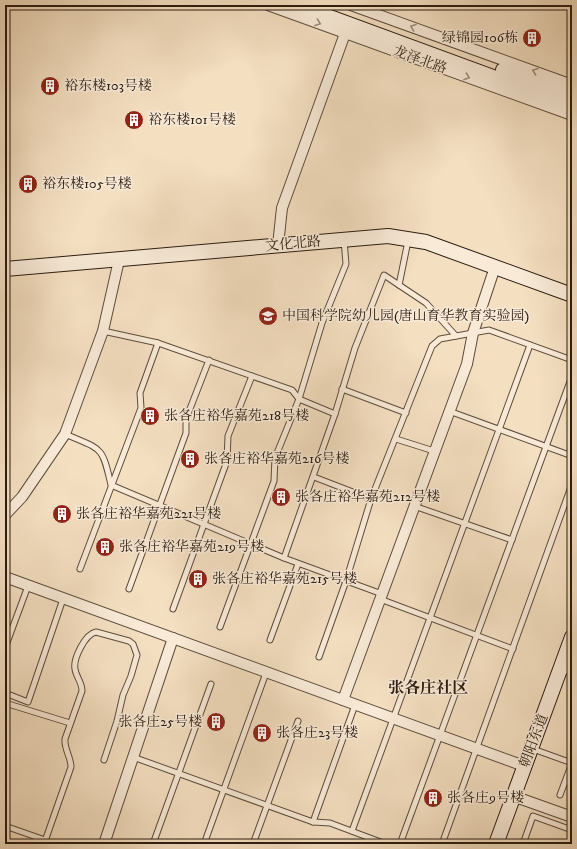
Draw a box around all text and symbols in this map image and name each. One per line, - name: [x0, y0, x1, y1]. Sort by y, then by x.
- one-way arrow: [315, 19, 322, 27]
- one-way arrow: [410, 24, 417, 32]
- building icon: 绿锦园106栋: [521, 27, 543, 49]
- place label: 绿锦园106栋: [442, 29, 518, 47]
- street label: 龙泽北路: [391, 42, 449, 78]
- one-way arrow: [532, 68, 539, 76]
- one-way arrow: [463, 72, 470, 81]
- building icon: 裕东楼103号楼: [39, 75, 61, 97]
- place label: 裕东楼103号楼: [64, 77, 152, 95]
- building icon: 裕东楼101号楼: [123, 109, 145, 131]
- place label: 裕东楼101号楼: [148, 111, 236, 129]
- building icon: 裕东楼105号楼: [17, 173, 39, 195]
- place label: 裕东楼105号楼: [42, 175, 132, 193]
- street label: 文化北路: [264, 233, 322, 255]
- school or university icon: 中国科学院幼儿园(唐山育华教育实验园): [257, 305, 279, 327]
- place label: 中国科学院幼儿园(唐山育华教育实验园): [282, 307, 530, 325]
- building icon: 张各庄裕华嘉苑218号楼: [139, 405, 161, 427]
- place label: 张各庄裕华嘉苑218号楼: [164, 407, 309, 425]
- building icon: 张各庄裕华嘉苑216号楼: [179, 448, 201, 470]
- place label: 张各庄裕华嘉苑216号楼: [204, 450, 349, 468]
- building icon: 张各庄裕华嘉苑212号楼: [270, 486, 292, 508]
- place label: 张各庄裕华嘉苑212号楼: [295, 488, 440, 506]
- building icon: 张各庄裕华嘉苑221号楼: [51, 503, 73, 525]
- place label: 张各庄裕华嘉苑221号楼: [76, 505, 221, 523]
- building icon: 张各庄裕华嘉苑219号楼: [94, 536, 116, 558]
- place label: 张各庄裕华嘉苑219号楼: [119, 538, 264, 556]
- building icon: 张各庄裕华嘉苑215号楼: [187, 568, 209, 590]
- place label: 张各庄裕华嘉苑215号楼: [212, 570, 357, 588]
- district label: 张各庄社区: [388, 678, 468, 698]
- building icon: 张各庄25号楼: [205, 711, 227, 733]
- street label: 朝阳东道: [516, 712, 552, 770]
- place label: 张各庄25号楼: [118, 713, 202, 731]
- building icon: 张各庄23号楼: [251, 722, 273, 744]
- place label: 张各庄23号楼: [276, 724, 358, 742]
- building icon: 张各庄9号楼: [422, 787, 444, 809]
- place label: 张各庄9号楼: [447, 789, 524, 807]

